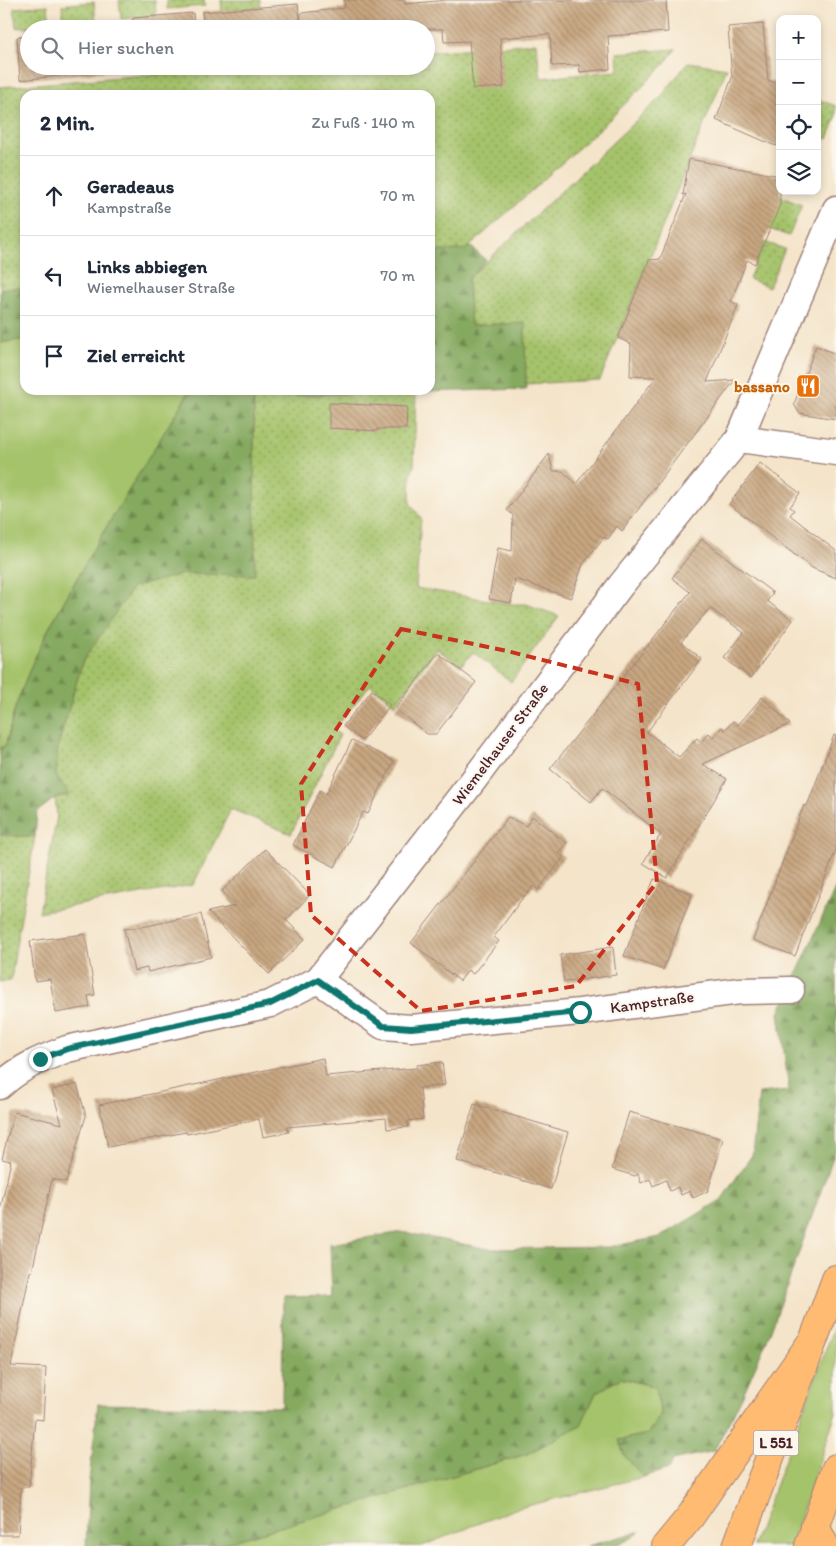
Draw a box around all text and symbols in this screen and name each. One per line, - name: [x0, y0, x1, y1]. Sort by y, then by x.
- map controls: [776, 15, 821, 195]
- button: +: [776, 15, 821, 60]
- search box: [20, 20, 435, 75]
- icon: search: [38, 34, 66, 62]
- text: Hier suchen: [78, 36, 174, 59]
- button: −: [776, 60, 821, 105]
- button: locate: [776, 105, 821, 150]
- text: 2 Min.: [40, 110, 95, 135]
- text: Zu Fuß · 140 m: [312, 113, 415, 132]
- button: layers: [776, 150, 821, 195]
- text: Geradeaus: [87, 175, 174, 198]
- icon: ahead: [40, 182, 68, 210]
- text: 70 m: [380, 186, 415, 205]
- text: Kampstraße: [87, 198, 172, 217]
- text: Links abbiegen: [87, 255, 207, 278]
- icon: left: [40, 262, 68, 290]
- text: 70 m: [380, 266, 415, 285]
- text: Wiemelhauser Straße: [87, 278, 235, 297]
- icon: arrive: [40, 342, 68, 370]
- text: Ziel erreicht: [87, 344, 185, 367]
- restaurant icon: bassano: [795, 373, 821, 399]
- place label: bassano: [734, 377, 790, 396]
- street label: Wiemelhauser Straße: [448, 679, 552, 809]
- street label: Kampstraße: [609, 987, 695, 1017]
- route start: [569, 1001, 592, 1024]
- route end: [29, 1048, 52, 1071]
- road number: L 551: [754, 1430, 798, 1456]

